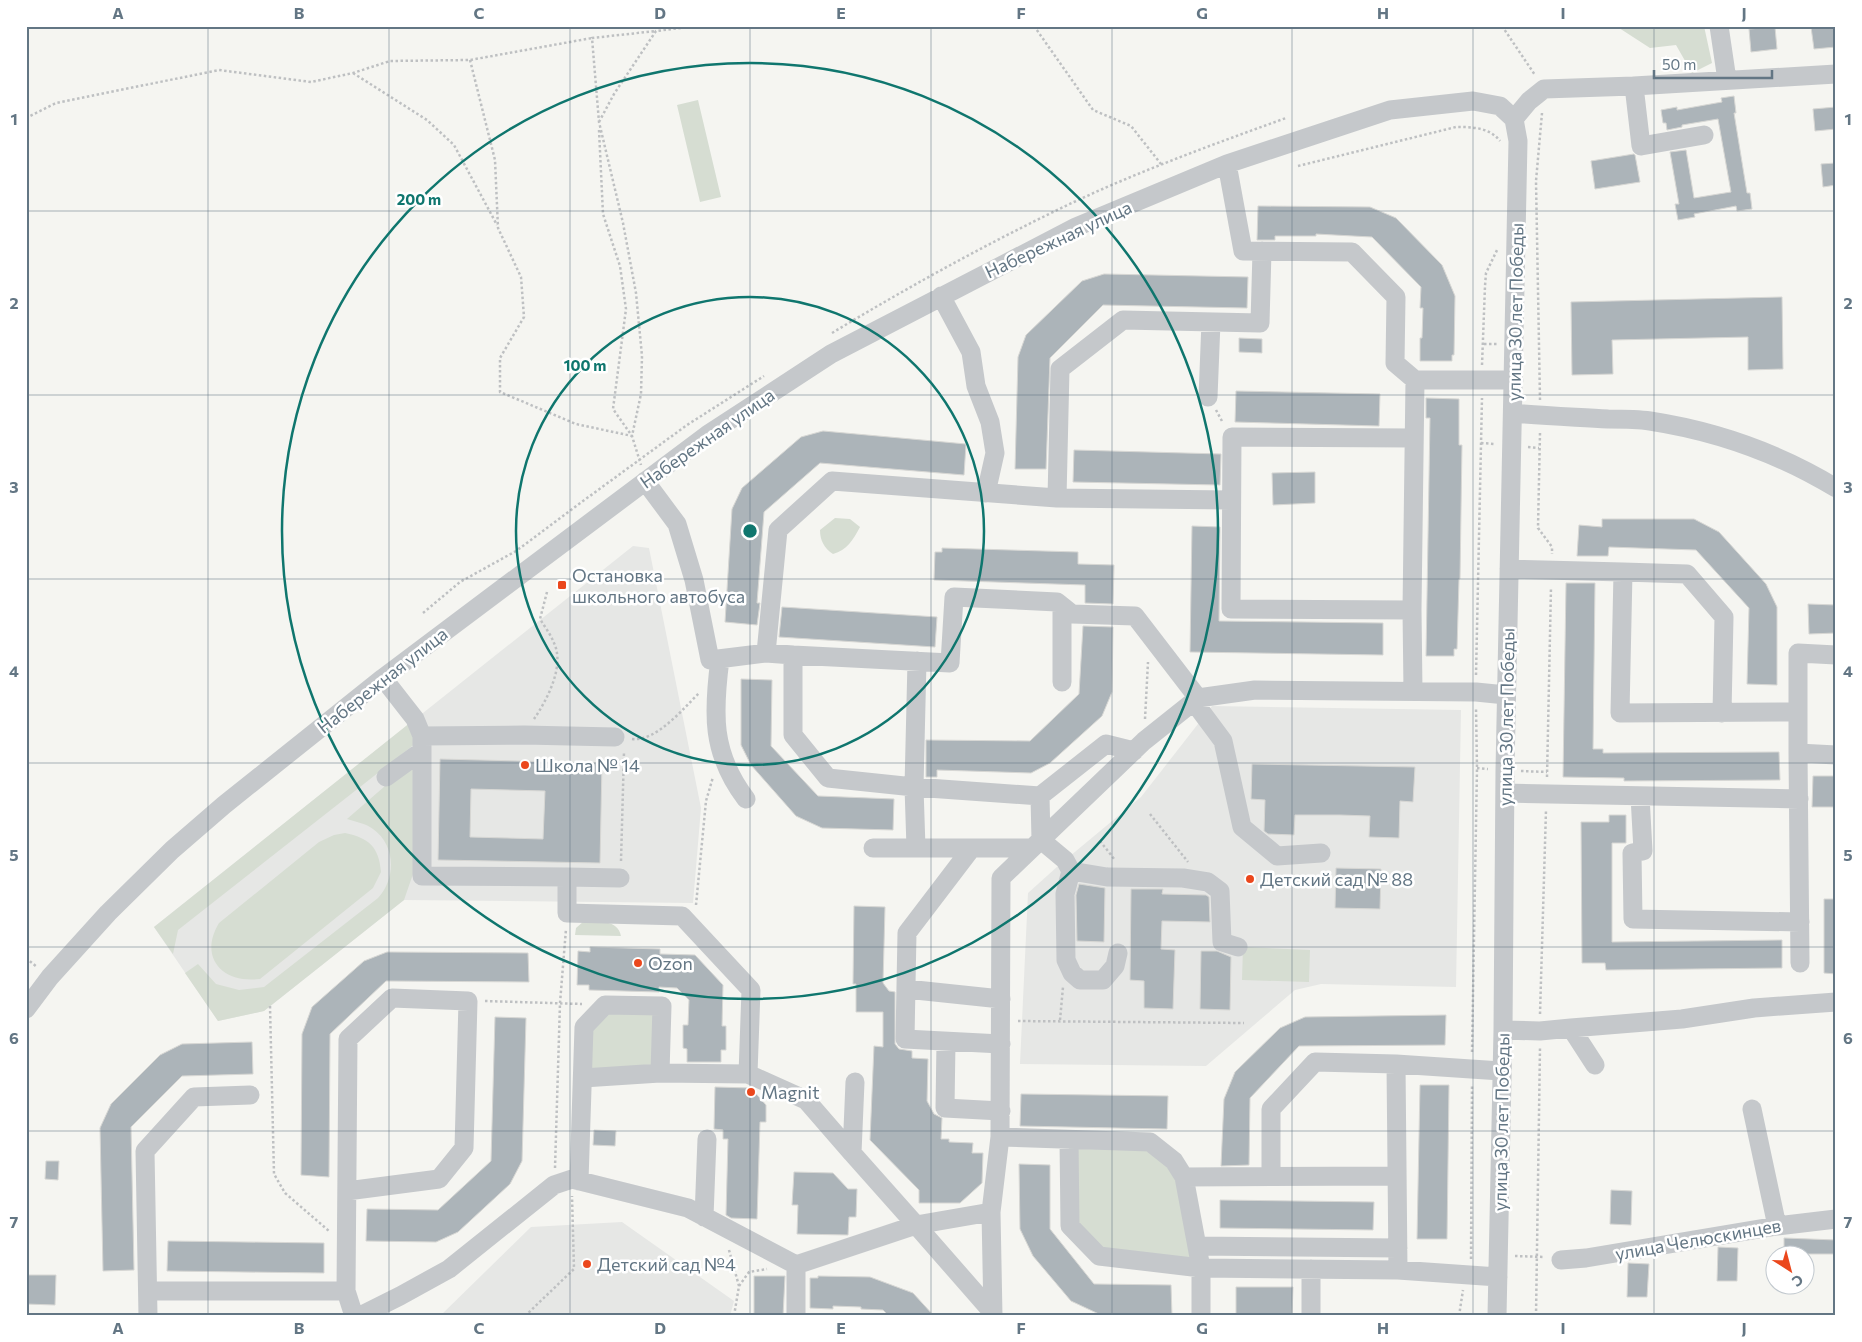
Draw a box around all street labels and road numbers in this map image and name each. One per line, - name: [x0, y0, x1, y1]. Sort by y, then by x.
- street label: Набережная улица: [981, 195, 1135, 283]
- street label: улица 30 лет Победы: [1502, 223, 1528, 401]
- street label: Набережная улица: [635, 383, 779, 493]
- street label: Набережная улица: [312, 622, 452, 738]
- street label: улица 30 лет Победы: [1493, 628, 1519, 806]
- street label: улица 30 лет Победы: [1488, 1033, 1514, 1211]
- street label: улица Челюскинцев: [1613, 1214, 1783, 1264]

